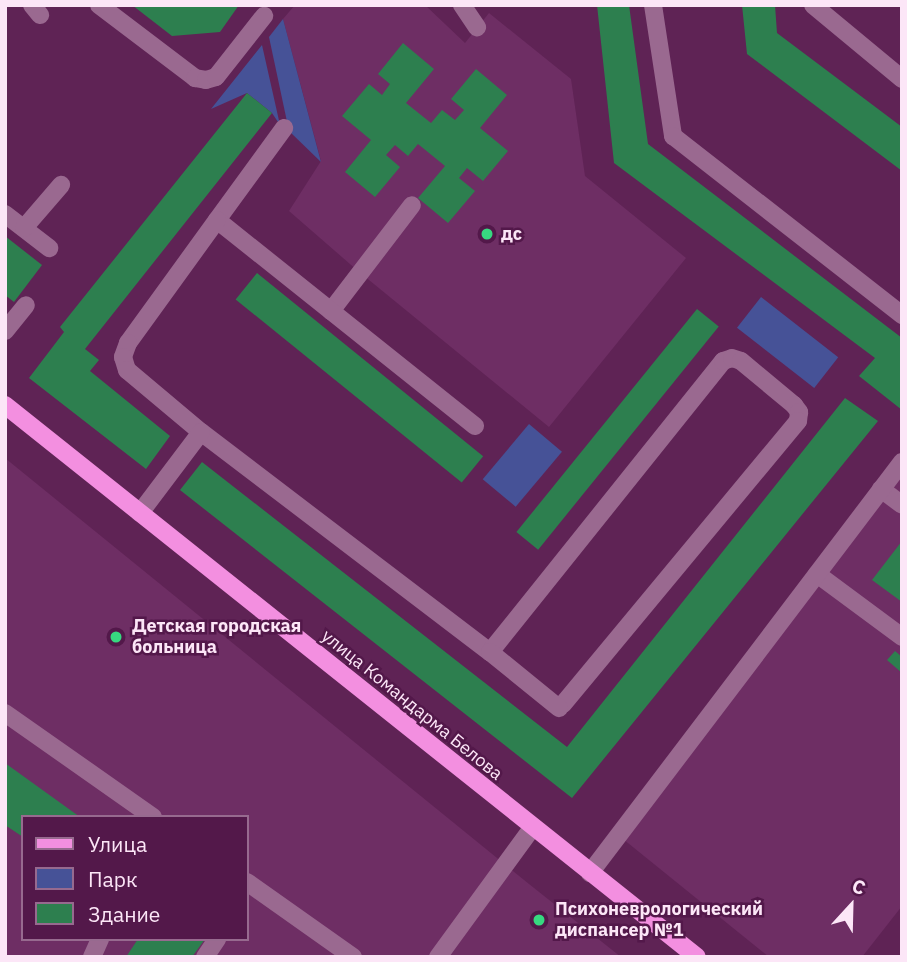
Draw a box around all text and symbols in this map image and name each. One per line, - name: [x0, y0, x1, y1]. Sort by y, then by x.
- place label: дс: [501, 223, 522, 245]
- marker: дс: [479, 226, 495, 242]
- place label: Детская городская больница: [132, 616, 301, 658]
- street label: улица Командарма Белова: [317, 625, 507, 785]
- marker: Детская городская больница: [106, 627, 126, 647]
- legend: [21, 815, 248, 941]
- text: Улица: [88, 830, 147, 858]
- text: Парк: [88, 865, 138, 893]
- north arrow: [816, 871, 886, 941]
- text: С: [849, 873, 869, 900]
- place label: Психоневрологический диспансер №1: [555, 899, 763, 942]
- text: Здание: [88, 900, 160, 928]
- marker: Психоневрологический диспансер №1: [529, 910, 549, 930]

